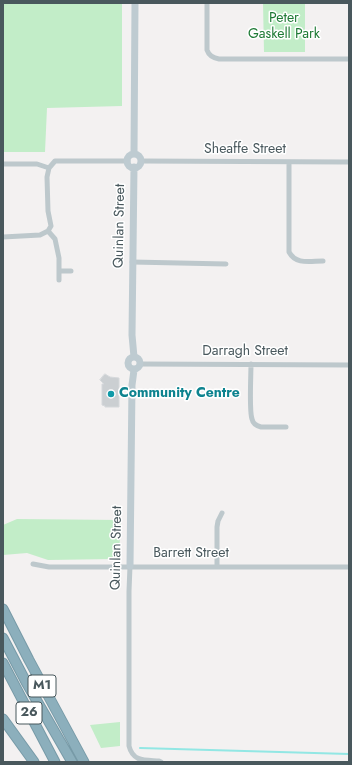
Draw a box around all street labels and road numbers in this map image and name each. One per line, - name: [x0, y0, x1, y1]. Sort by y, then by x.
- street label: Sheaffe Street: [204, 142, 286, 158]
- street label: Quinlan Street: [111, 184, 129, 268]
- street label: Darragh Street: [202, 344, 288, 360]
- street label: Quinlan Street: [108, 506, 126, 590]
- street label: Barrett Street: [153, 546, 229, 562]
- road number: M1: [28, 675, 56, 697]
- road number: 26: [16, 702, 42, 724]

